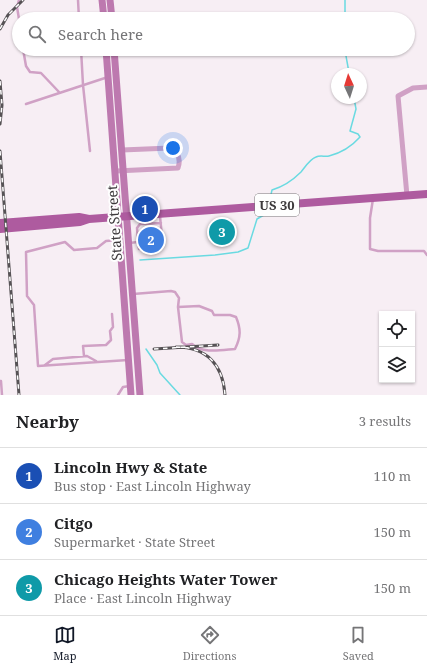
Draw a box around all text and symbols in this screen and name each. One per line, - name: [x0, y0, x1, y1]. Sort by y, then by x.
- search box: [12, 12, 415, 56]
- icon: search: [26, 23, 48, 45]
- text: Search here: [58, 24, 143, 44]
- north arrow: [331, 68, 367, 104]
- your location: [163, 138, 183, 158]
- street label: State Street: [102, 185, 126, 261]
- pin: 1: [132, 194, 158, 224]
- road number: US 30: [255, 194, 299, 216]
- pin: 3: [209, 217, 235, 247]
- pin: 2: [138, 225, 164, 255]
- map controls: [379, 311, 415, 383]
- button: locate: [379, 311, 415, 347]
- button: layers: [379, 347, 415, 383]
- text: Nearby: [16, 410, 79, 433]
- text: 3 results: [359, 412, 411, 430]
- text: Lincoln Hwy & State: [54, 457, 207, 477]
- text: 1: [25, 467, 33, 485]
- text: 110 m: [374, 467, 411, 485]
- text: Bus stop · East Lincoln Highway: [54, 477, 251, 495]
- text: Citgo: [54, 513, 93, 533]
- text: 2: [25, 523, 33, 541]
- text: 150 m: [374, 523, 411, 541]
- text: Supermarket · State Street: [54, 533, 215, 551]
- text: Chicago Heights Water Tower: [54, 569, 278, 589]
- text: 3: [25, 579, 33, 597]
- text: 150 m: [374, 579, 411, 597]
- text: Place · East Lincoln Highway: [54, 589, 231, 607]
- tab: Map: [53, 624, 76, 663]
- tab: Directions: [183, 624, 236, 663]
- tab: Saved: [343, 624, 374, 663]

